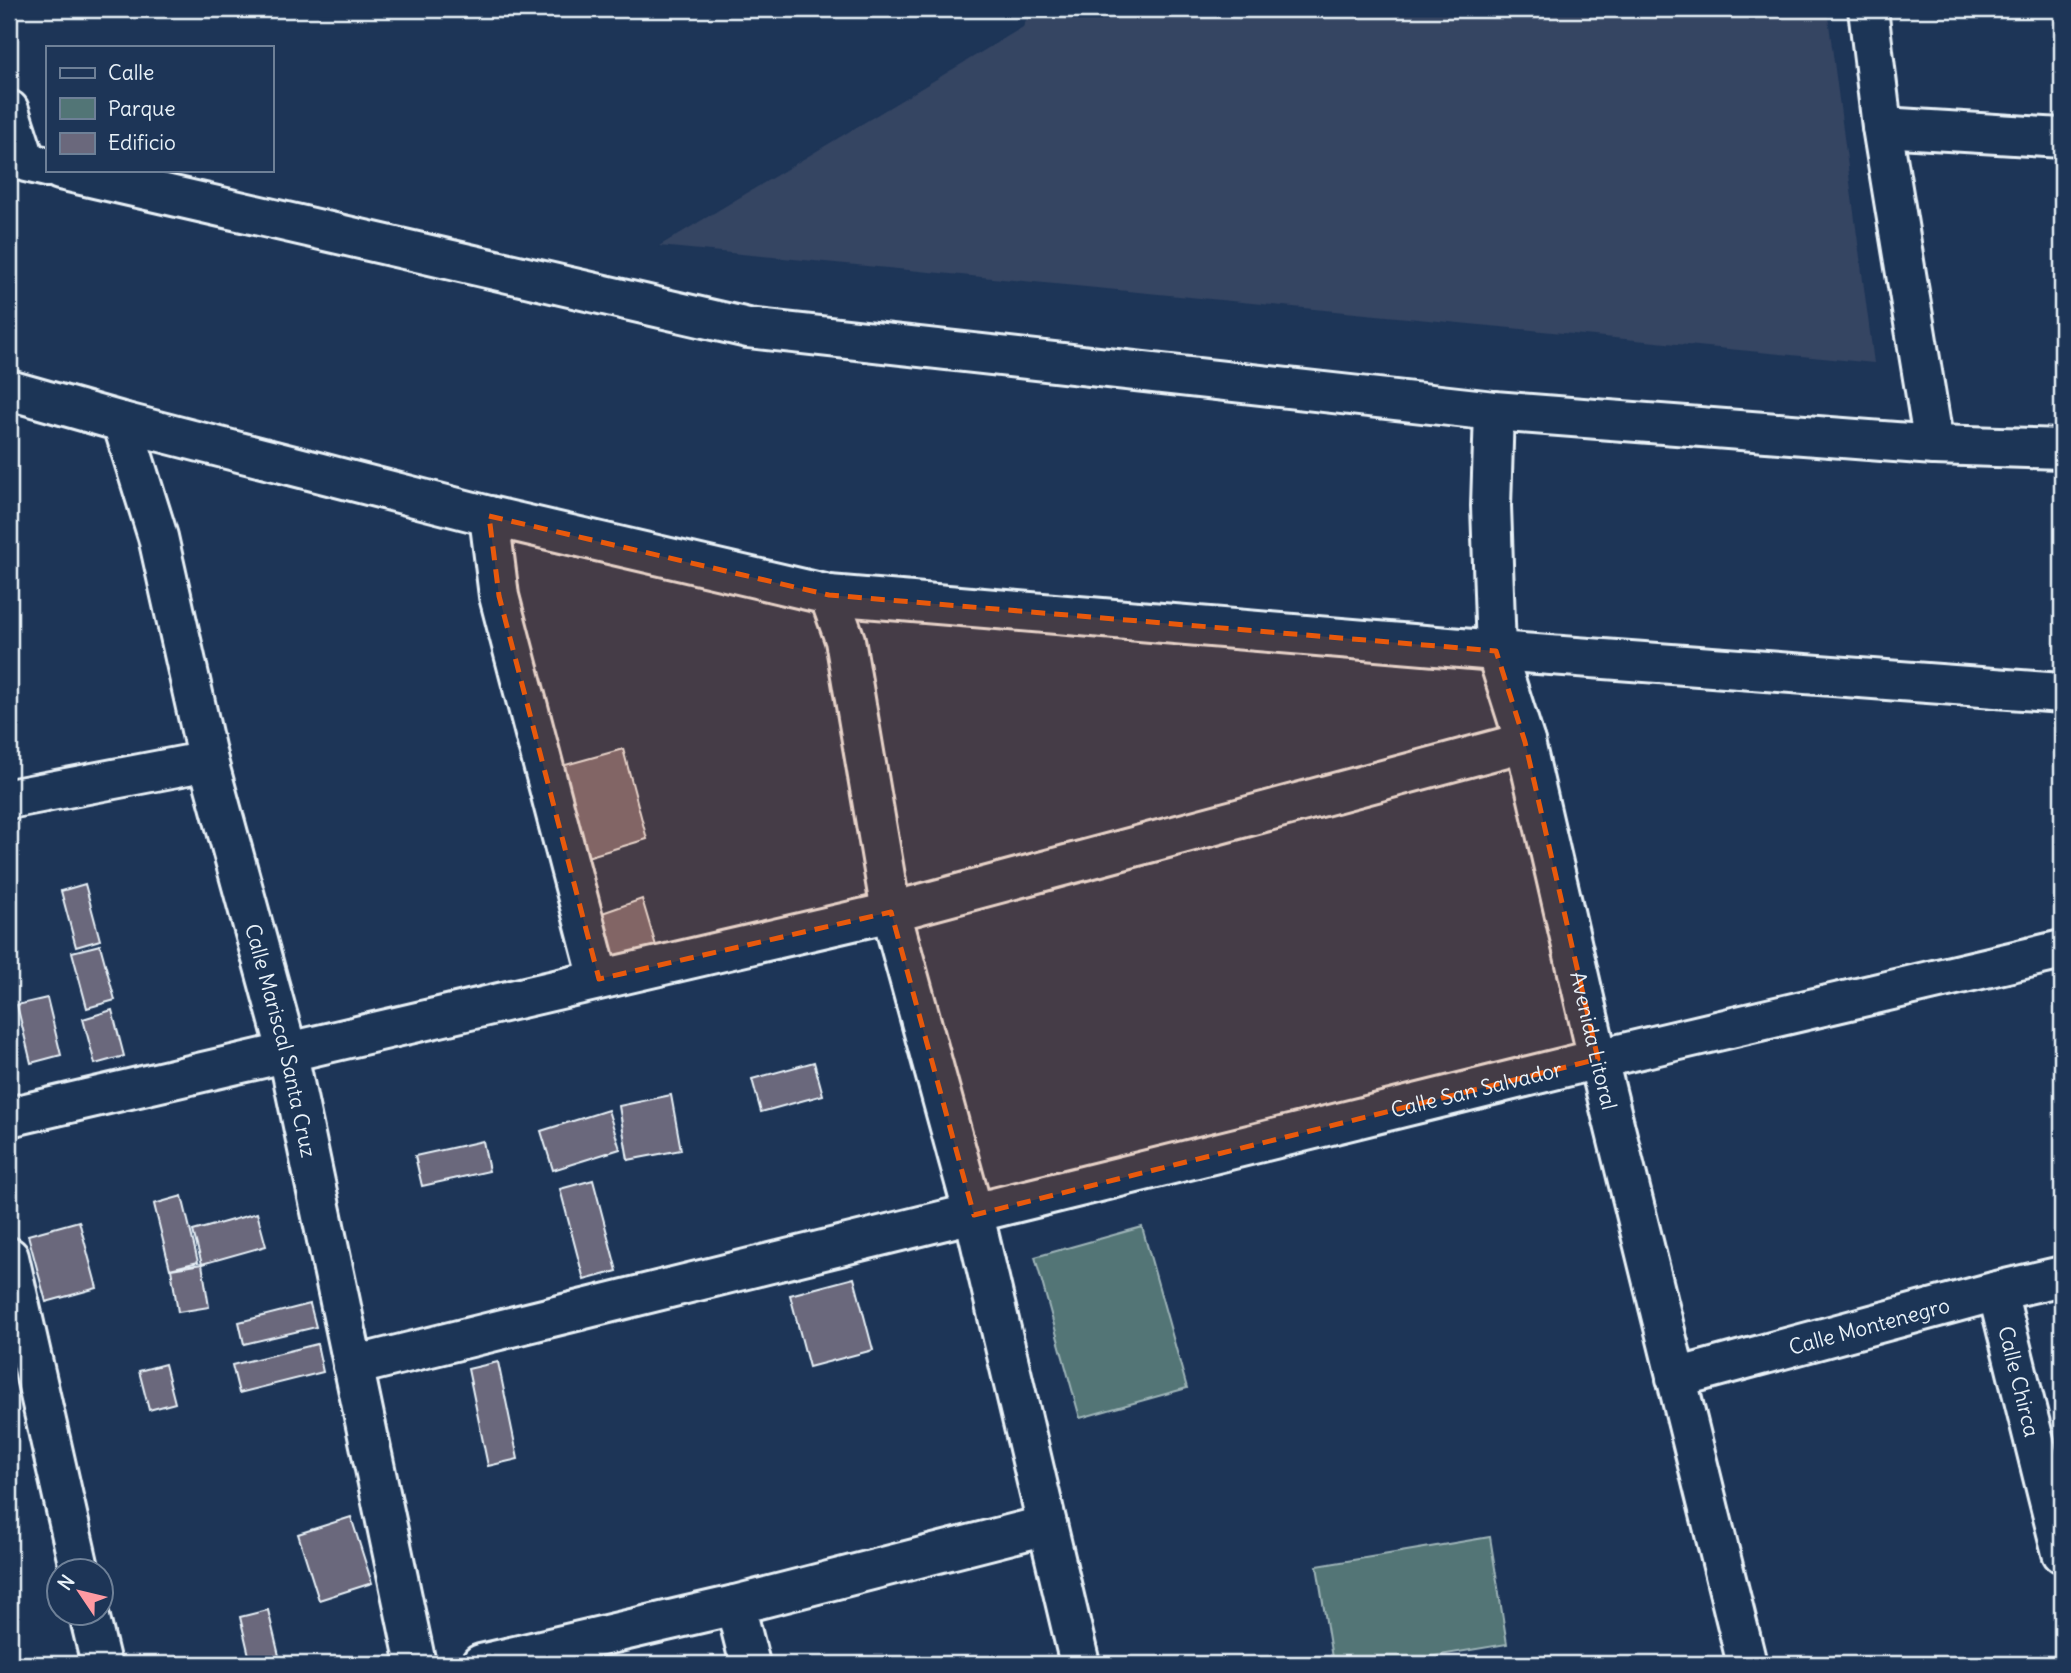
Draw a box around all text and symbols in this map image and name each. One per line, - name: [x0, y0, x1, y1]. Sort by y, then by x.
- legend: [46, 46, 273, 172]
- text: Calle: [108, 59, 154, 86]
- text: Parque: [108, 95, 176, 122]
- text: Edificio: [108, 129, 176, 156]
- street label: Calle Mariscal Santa Cruz: [240, 921, 323, 1160]
- street label: Avenida Litoral: [1565, 969, 1623, 1112]
- street label: Calle San Salvador: [1388, 1055, 1565, 1123]
- street label: Calle Montenegro: [1786, 1291, 1953, 1360]
- street label: Calle Chirca: [1993, 1323, 2046, 1439]
- north arrow: [46, 1558, 116, 1628]
- text: N: [52, 1570, 80, 1595]

